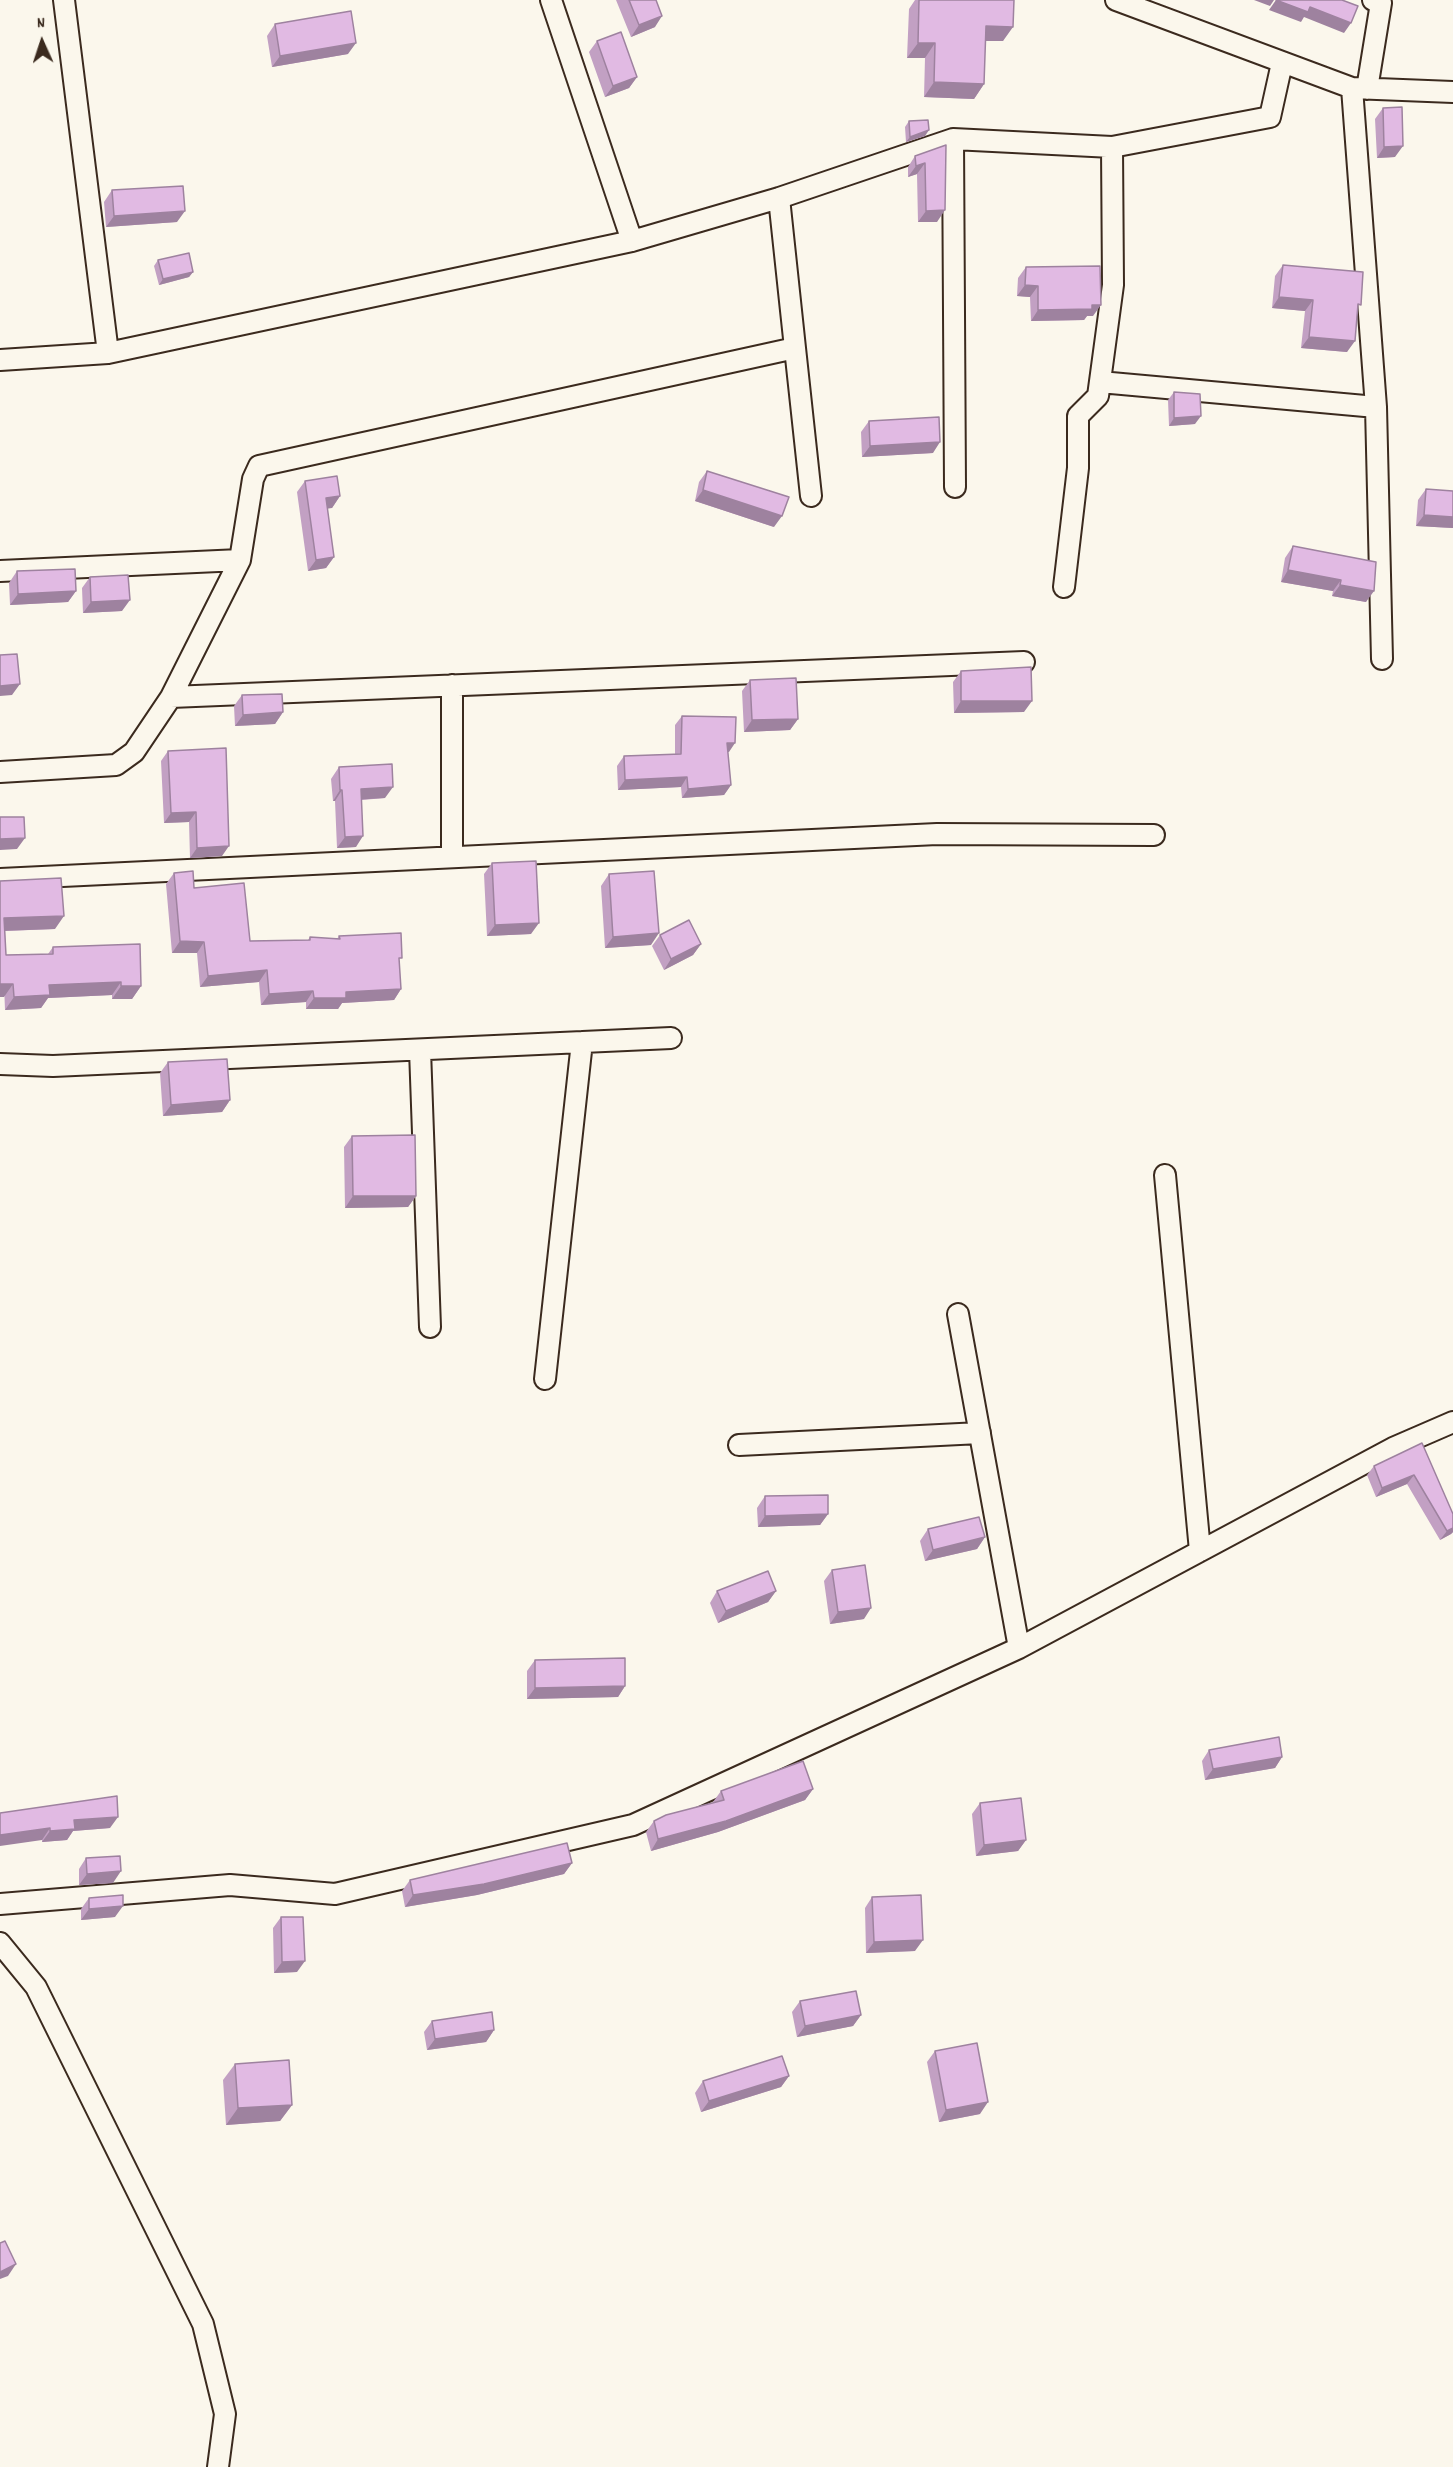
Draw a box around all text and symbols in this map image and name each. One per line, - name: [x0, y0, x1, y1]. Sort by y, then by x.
- north arrow: [12, 12, 72, 72]
- text: N: [36, 12, 46, 35]

